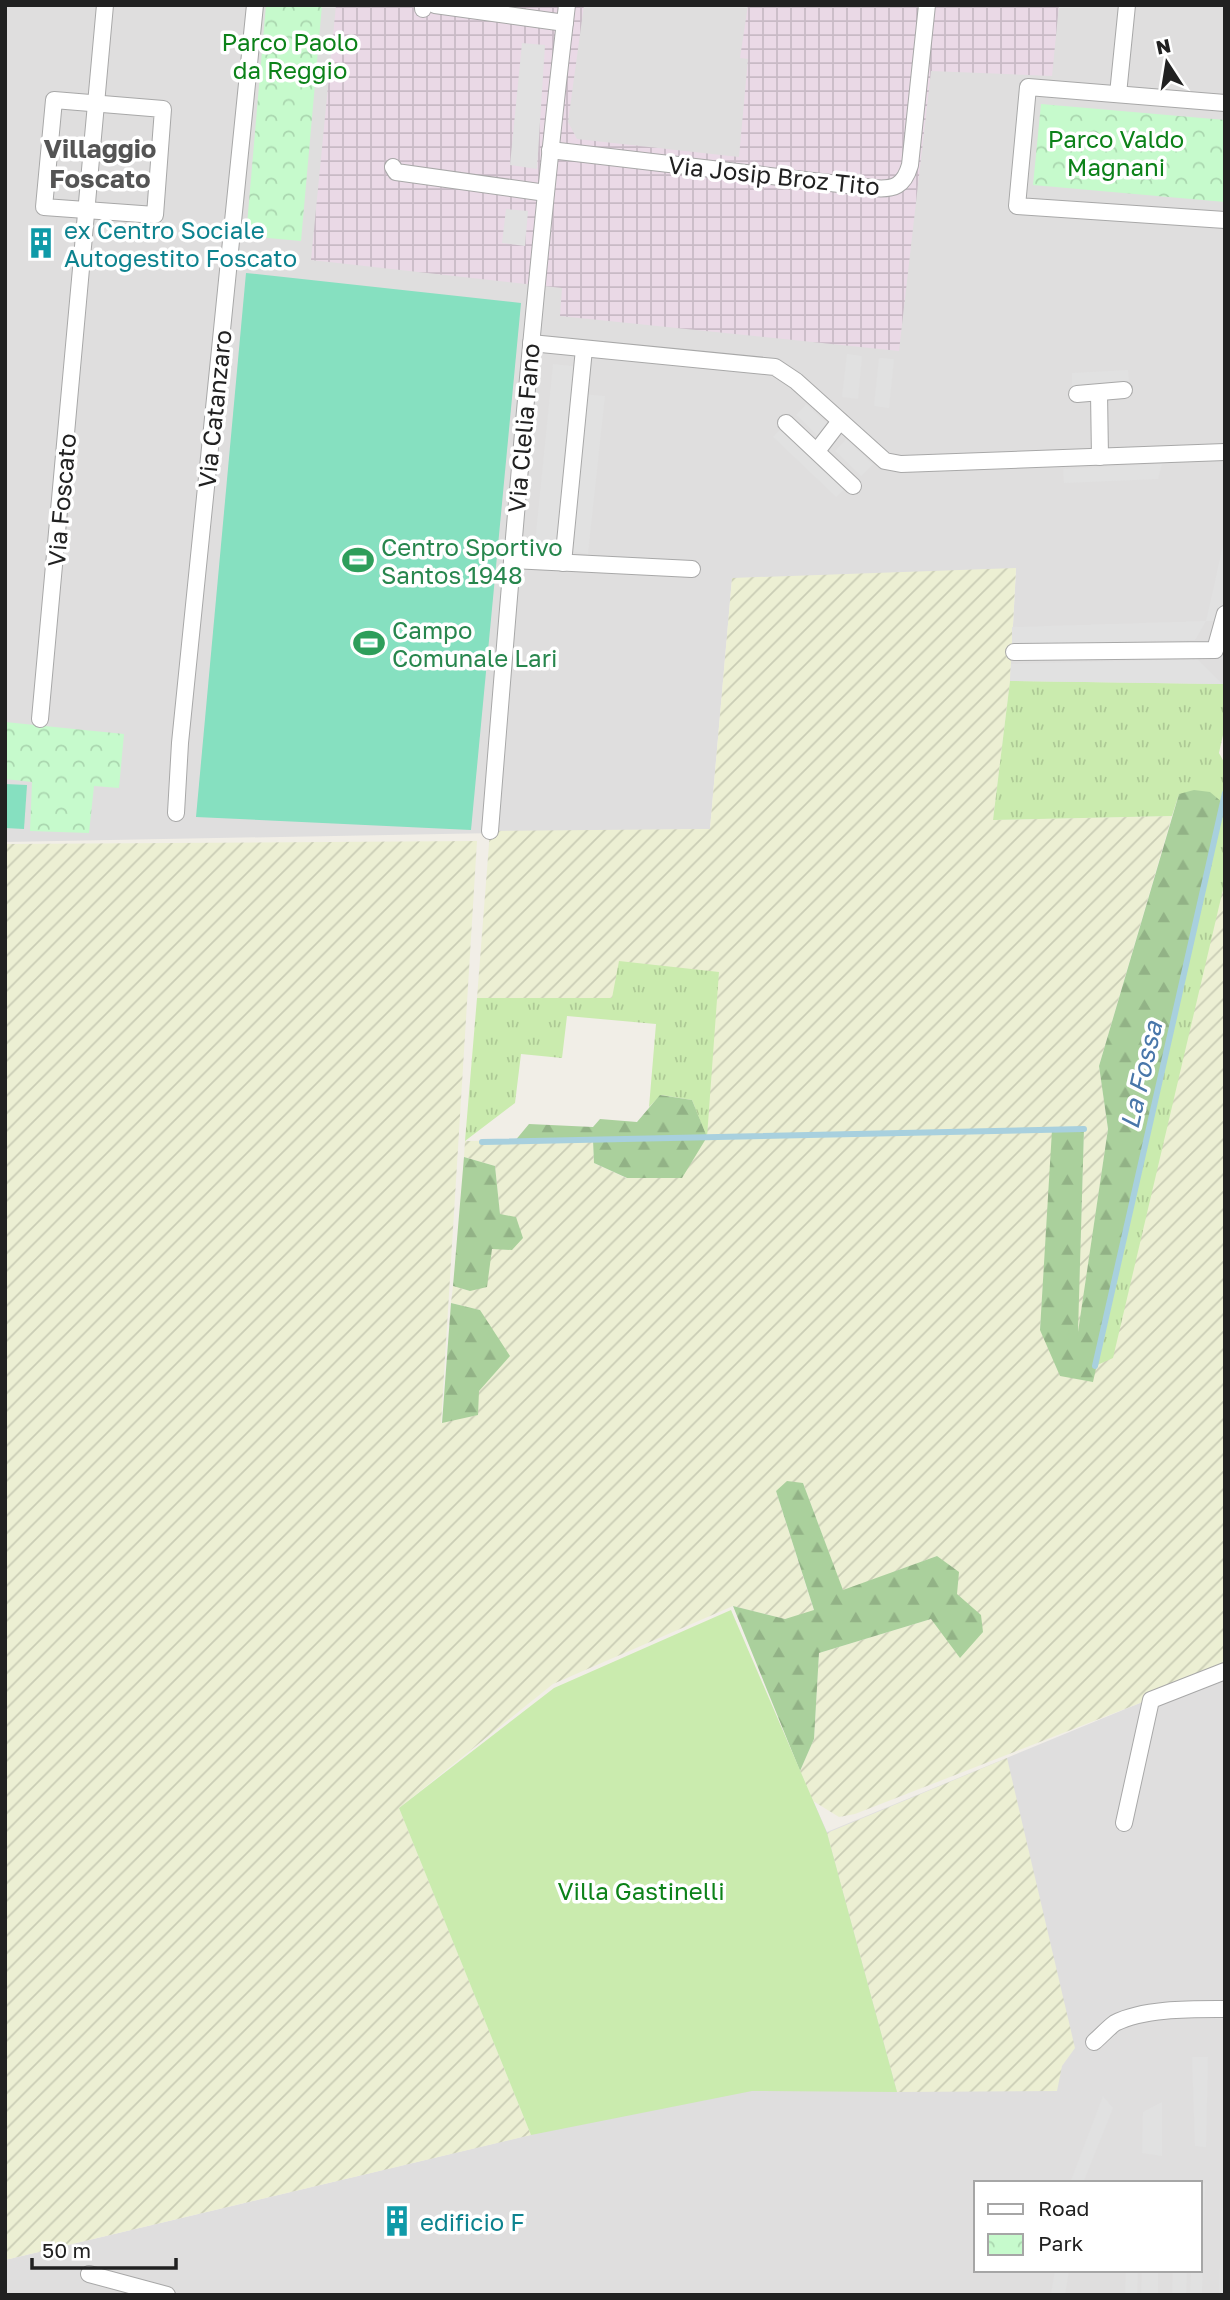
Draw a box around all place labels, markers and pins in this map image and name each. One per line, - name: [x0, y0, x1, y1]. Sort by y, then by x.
- place label: ex Centro Sociale Autogestito Foscato: [64, 215, 297, 272]
- building icon: ex Centro Sociale Autogestito Foscato: [24, 226, 58, 260]
- place label: Centro Sportivo Santos 1948: [381, 532, 563, 589]
- sports icon: Centro Sportivo Santos 1948: [341, 543, 375, 577]
- place label: Campo Comunale Lari: [392, 615, 557, 672]
- sports icon: Campo Comunale Lari: [352, 626, 386, 660]
- building icon: edificio F: [380, 2204, 414, 2238]
- place label: edificio F: [420, 2207, 525, 2236]

